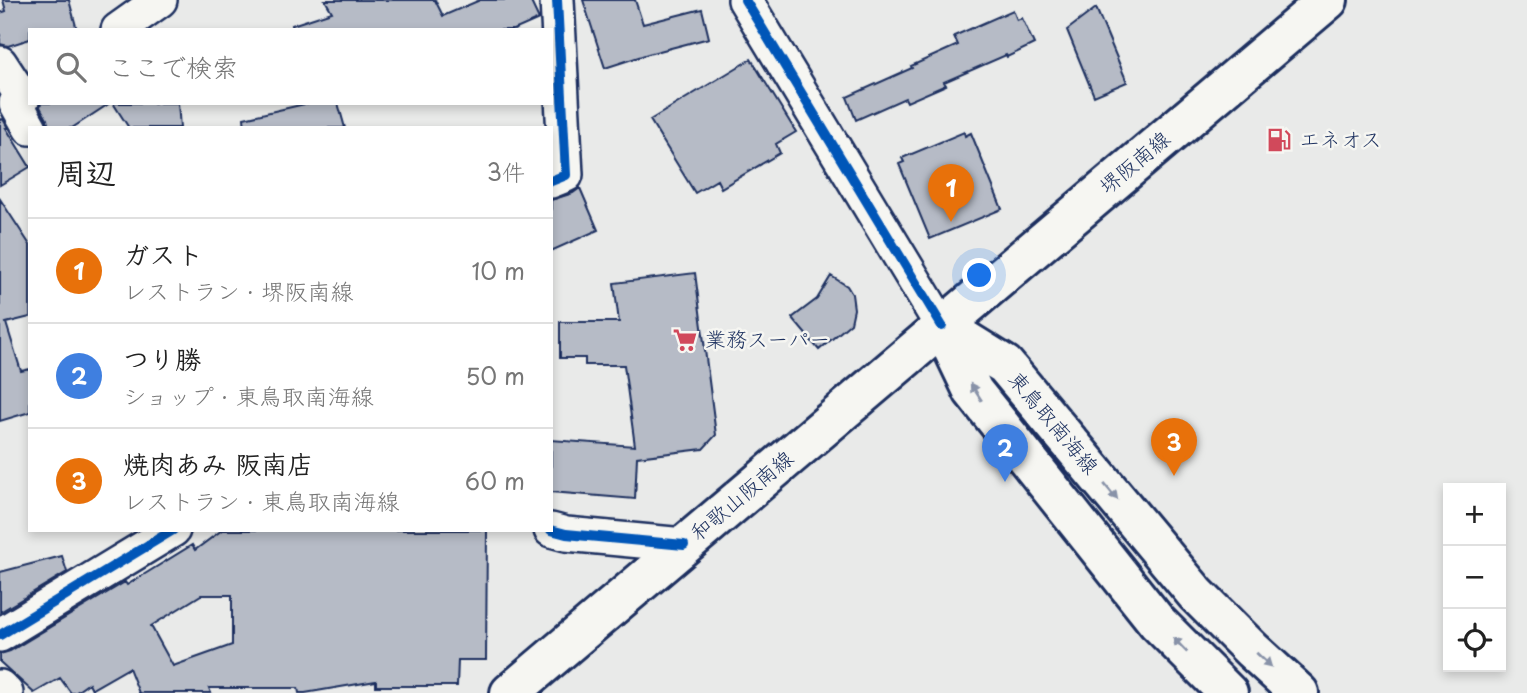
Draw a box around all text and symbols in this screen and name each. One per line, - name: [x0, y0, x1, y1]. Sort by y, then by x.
- search box: [28, 28, 553, 105]
- text: ここで検索: [108, 47, 238, 86]
- icon: search: [52, 48, 90, 86]
- street label: 堺阪南線: [1091, 122, 1176, 201]
- place label: エネオス: [1299, 122, 1382, 154]
- fuel station icon: エネオス: [1265, 126, 1293, 154]
- text: 周辺: [56, 149, 116, 194]
- text: 3件: [487, 154, 525, 189]
- pin: 1: [928, 164, 974, 222]
- text: ガスト: [123, 234, 204, 273]
- text: 1: [74, 253, 85, 288]
- text: 10 m: [471, 253, 525, 288]
- your location: [962, 258, 996, 292]
- text: レストラン · 堺阪南線: [123, 273, 353, 308]
- place label: 業務スーパー: [705, 322, 830, 354]
- supermarket icon: 業務スーパー: [671, 326, 699, 354]
- text: つり勝: [123, 339, 201, 378]
- text: 2: [71, 358, 87, 393]
- text: 50 m: [465, 358, 525, 393]
- street label: 東鳥取南海線: [1002, 363, 1107, 480]
- text: ショップ · 東鳥取南海線: [123, 378, 374, 413]
- one-way arrow: [969, 382, 982, 402]
- pin: 3: [1151, 418, 1197, 476]
- pin: 2: [982, 424, 1028, 482]
- street label: 和歌山阪南線: [682, 442, 799, 547]
- text: 焼肉あみ 阪南店: [123, 444, 313, 483]
- text: 3: [71, 463, 87, 498]
- text: 60 m: [465, 463, 525, 498]
- text: レストラン · 東鳥取南海線: [123, 483, 399, 518]
- one-way arrow: [1103, 483, 1118, 500]
- map controls: [1443, 483, 1506, 672]
- button: +: [1443, 483, 1506, 546]
- button: −: [1443, 546, 1506, 609]
- button: locate: [1443, 609, 1506, 672]
- one-way arrow: [1172, 637, 1188, 654]
- one-way arrow: [1255, 652, 1272, 668]

